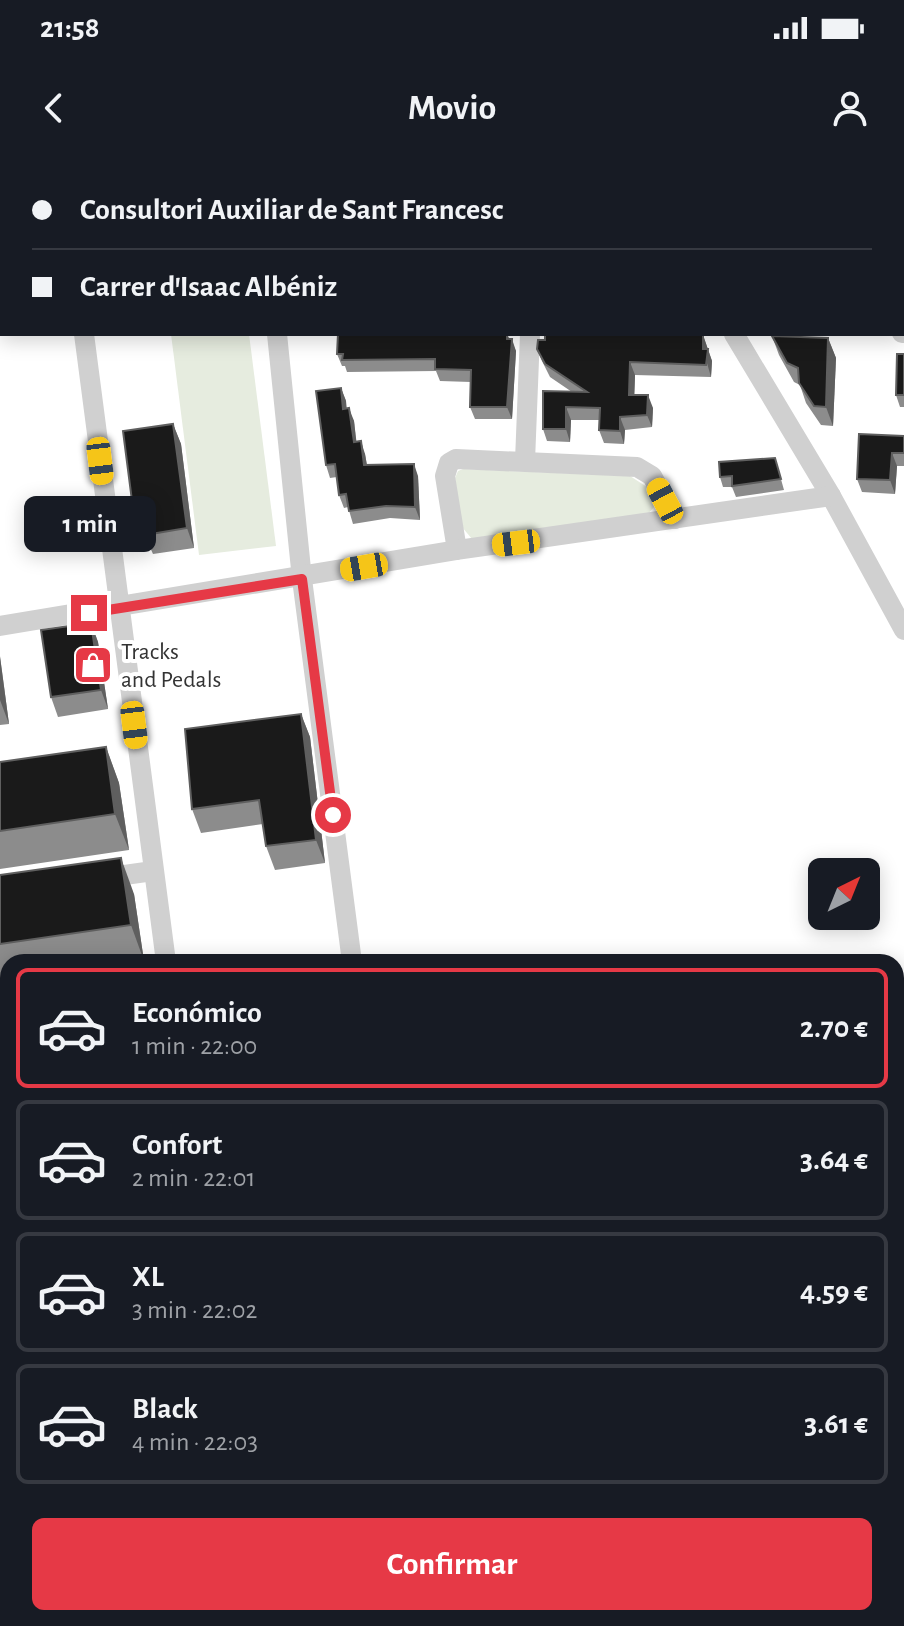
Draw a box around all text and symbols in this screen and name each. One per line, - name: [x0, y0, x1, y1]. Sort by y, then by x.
- text: 21:58: [40, 13, 100, 43]
- icon: back: [32, 86, 76, 130]
- icon: person: [828, 86, 872, 130]
- text: Movio: [408, 90, 496, 126]
- text: Consultori Auxiliar de Sant Francesc: [80, 195, 503, 225]
- text: Carrer d'Isaac Albéniz: [80, 272, 337, 302]
- car: [85, 436, 115, 486]
- car: [643, 474, 687, 528]
- callout: 1 min: [23, 497, 155, 553]
- text: 1 min: [63, 511, 117, 537]
- car: [491, 528, 541, 558]
- car: [338, 551, 390, 583]
- route end: [71, 595, 107, 631]
- place label: Tracks and Pedals: [121, 640, 222, 692]
- shop icon: Tracks and Pedals: [72, 644, 114, 686]
- car: [119, 700, 149, 750]
- route start: [315, 797, 351, 833]
- north arrow: [808, 858, 880, 930]
- map controls: [808, 858, 880, 930]
- icon: car: [36, 992, 108, 1064]
- text: Económico: [132, 998, 262, 1028]
- text: 2.70 €: [800, 1013, 868, 1043]
- text: 1 min · 22:00: [132, 1033, 257, 1059]
- icon: car: [36, 1124, 108, 1196]
- text: Confort: [132, 1130, 222, 1160]
- text: 3.64 €: [800, 1145, 868, 1175]
- text: 2 min · 22:01: [132, 1165, 255, 1191]
- icon: car: [36, 1256, 108, 1328]
- text: XL: [132, 1262, 164, 1292]
- text: 4.59 €: [800, 1277, 868, 1307]
- text: 3 min · 22:02: [132, 1297, 257, 1323]
- icon: car: [36, 1388, 108, 1460]
- text: Black: [132, 1394, 198, 1424]
- text: 3.61 €: [804, 1409, 868, 1439]
- text: 4 min · 22:03: [132, 1429, 258, 1455]
- button: Confirmar: [32, 1518, 872, 1610]

